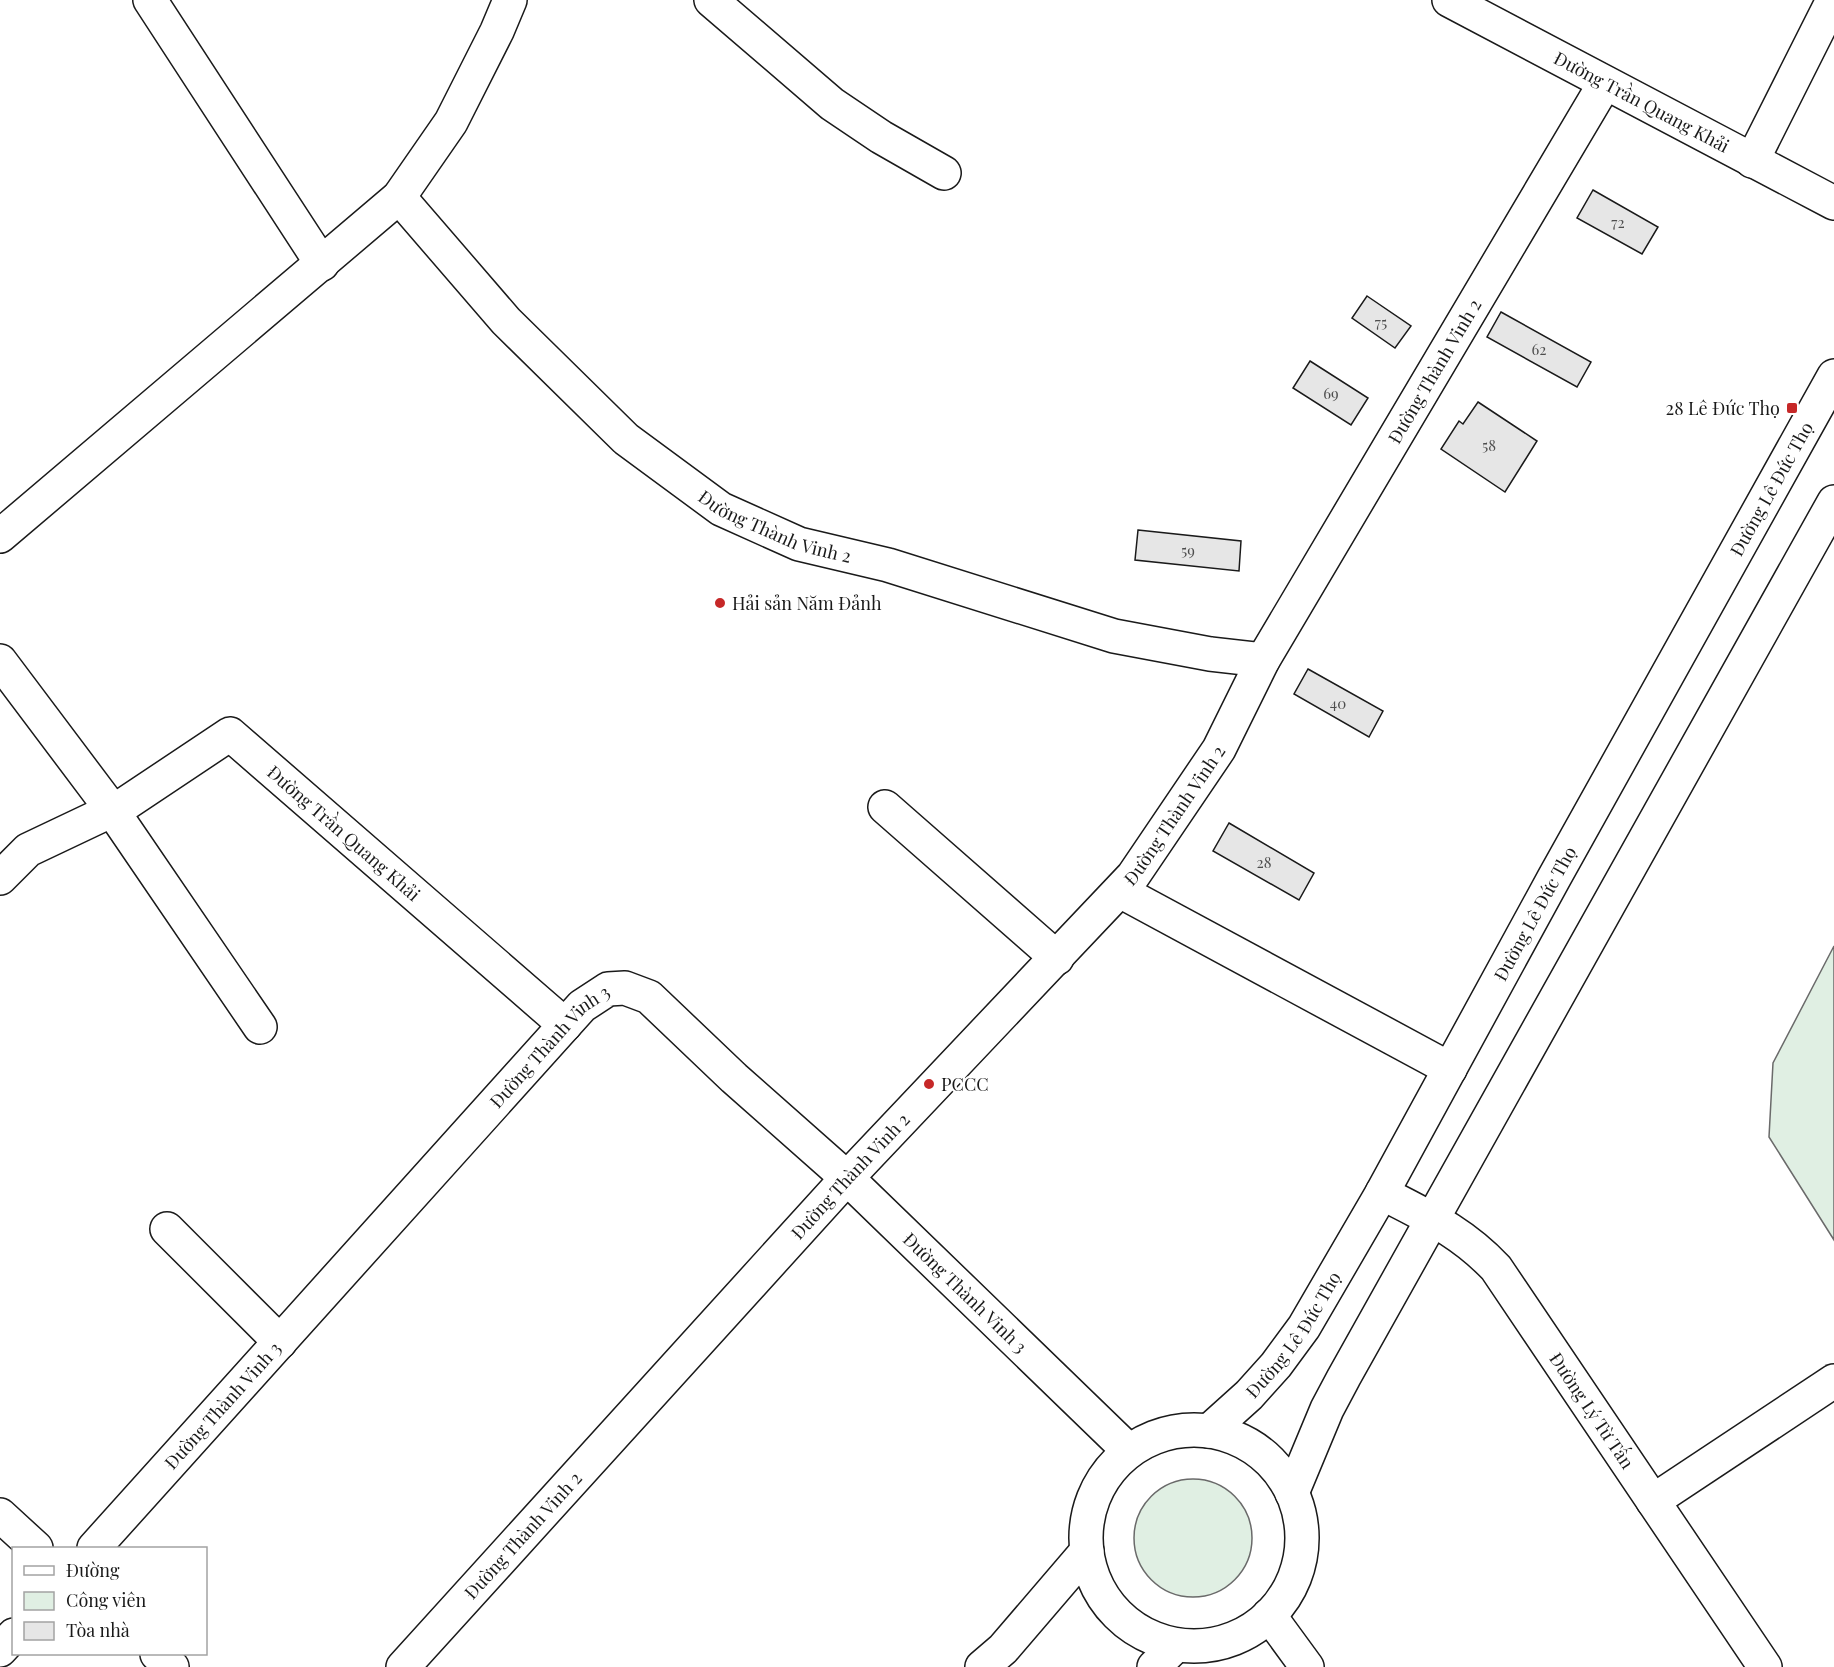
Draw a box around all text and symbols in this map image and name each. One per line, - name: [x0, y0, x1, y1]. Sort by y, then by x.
- street label: Đường Trần Quang Khải: [1550, 46, 1734, 158]
- house number: 72: [1611, 212, 1625, 232]
- street label: Đường Thành Vinh 2: [1382, 294, 1486, 448]
- house number: 75: [1375, 312, 1387, 332]
- house number: 62: [1532, 339, 1546, 359]
- house number: 69: [1323, 383, 1339, 403]
- place label: 28 Lê Đức Thọ: [1666, 396, 1780, 420]
- marker: 28 Lê Đức Thọ: [1785, 401, 1799, 415]
- street label: Đường Lê Đức Thọ: [1724, 417, 1818, 560]
- house number: 58: [1482, 435, 1496, 455]
- street label: Đường Thành Vinh 2: [694, 484, 854, 568]
- house number: 59: [1181, 540, 1195, 560]
- place label: Hải sản Năm Đảnh: [732, 591, 882, 615]
- marker: Hải sản Năm Đảnh: [713, 596, 727, 610]
- house number: 40: [1330, 693, 1346, 713]
- street label: Đường Thành Vinh 2: [1119, 740, 1230, 890]
- street label: Đường Trần Quang Khải: [262, 760, 425, 906]
- street label: Đường Lê Đức Thọ: [1488, 842, 1581, 985]
- house number: 28: [1257, 852, 1272, 872]
- street label: Đường Thành Vinh 3: [484, 979, 614, 1113]
- place label: PCCC: [941, 1072, 989, 1096]
- marker: PCCC: [922, 1077, 936, 1091]
- street label: Đường Thành Vinh 2: [785, 1108, 914, 1244]
- street label: Đường Thành Vinh 3: [898, 1227, 1032, 1358]
- street label: Đường Lê Đức Thọ: [1240, 1267, 1346, 1403]
- street label: Đường Thành Vinh 3: [159, 1337, 286, 1474]
- street label: Đường Lý Từ Tấn: [1544, 1348, 1640, 1473]
- street label: Đường Thành Vinh 2: [459, 1466, 587, 1604]
- legend: [12, 1547, 207, 1655]
- text: Đường: [66, 1558, 120, 1582]
- text: Công viên: [66, 1588, 147, 1612]
- text: Tòa nhà: [66, 1618, 130, 1642]

